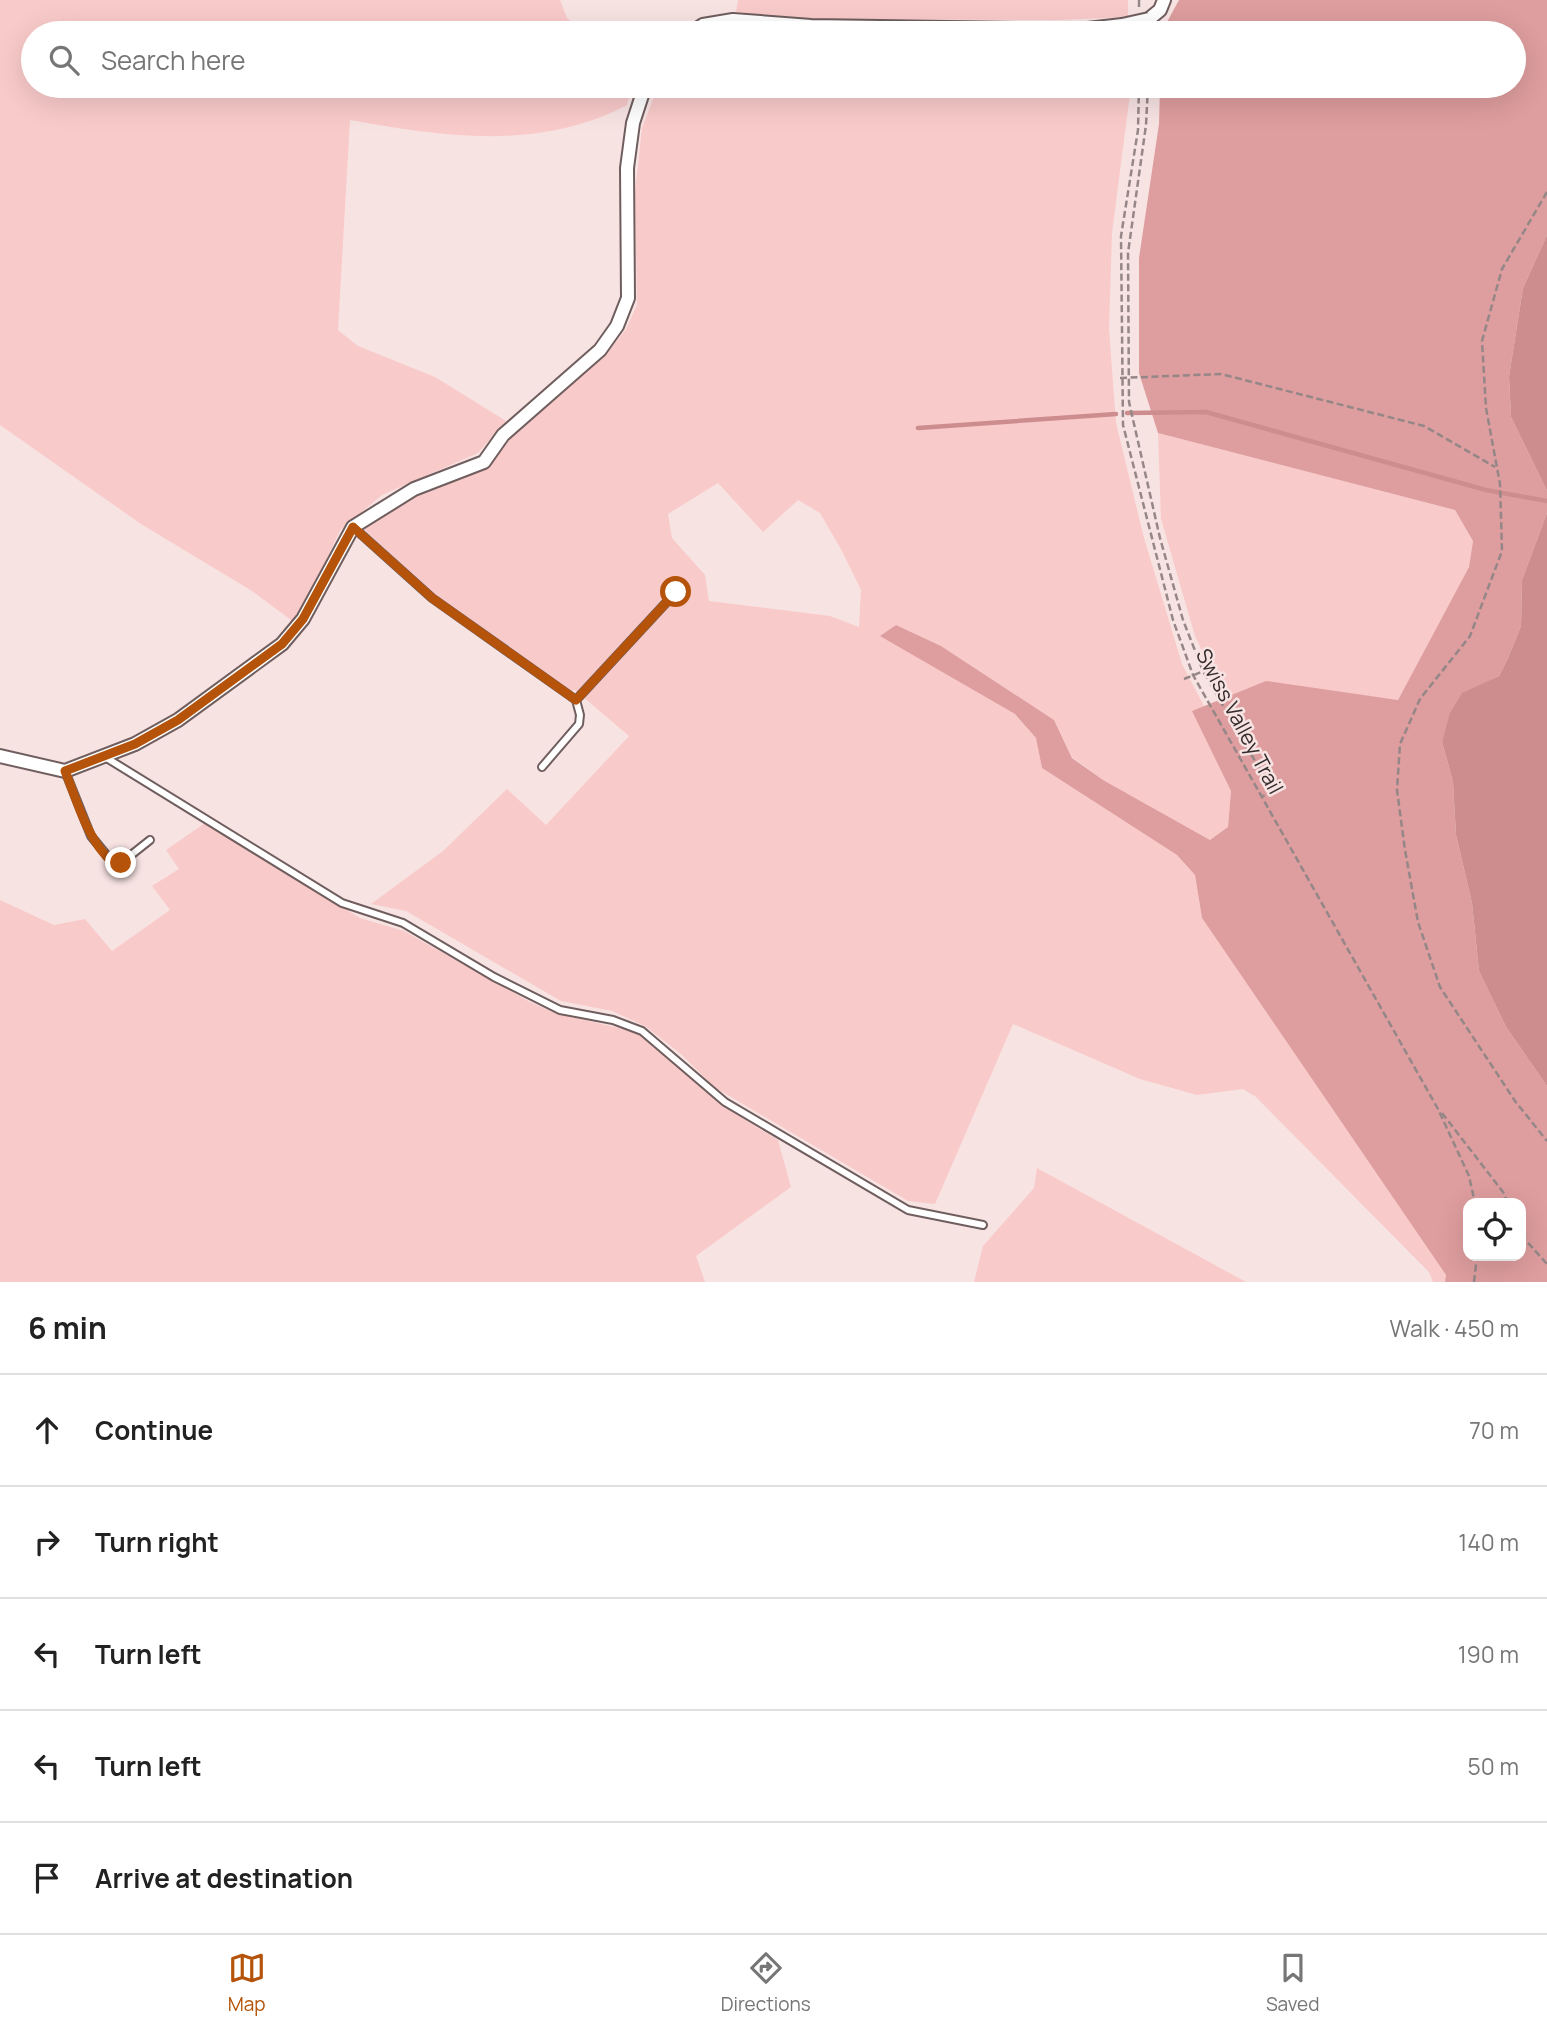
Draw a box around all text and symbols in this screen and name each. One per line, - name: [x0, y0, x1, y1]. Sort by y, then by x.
- search box: [21, 21, 1526, 98]
- icon: search: [45, 41, 83, 79]
- text: Search here: [101, 42, 246, 78]
- route start: [660, 576, 691, 607]
- street label: Swiss Valley Trail: [1190, 643, 1290, 799]
- route end: [105, 847, 136, 878]
- map controls: [1463, 1198, 1526, 1261]
- button: locate: [1463, 1198, 1526, 1261]
- text: 6 min: [28, 1307, 107, 1348]
- text: Walk · 450 m: [1390, 1312, 1519, 1344]
- icon: ahead: [28, 1411, 66, 1449]
- text: Continue: [95, 1412, 213, 1448]
- text: 70 m: [1469, 1414, 1519, 1446]
- icon: right: [28, 1523, 66, 1561]
- text: Turn right: [95, 1524, 219, 1560]
- text: 140 m: [1458, 1526, 1519, 1558]
- icon: left: [28, 1635, 66, 1673]
- text: Turn left: [95, 1636, 202, 1672]
- text: 190 m: [1458, 1638, 1519, 1670]
- icon: left: [28, 1747, 66, 1785]
- text: Turn left: [95, 1748, 202, 1784]
- text: 50 m: [1468, 1750, 1519, 1782]
- icon: arrive: [28, 1859, 66, 1897]
- text: Arrive at destination: [95, 1860, 353, 1896]
- tab: Map: [228, 1949, 266, 2017]
- tab: Directions: [721, 1949, 811, 2017]
- tab: Saved: [1266, 1949, 1319, 2017]

